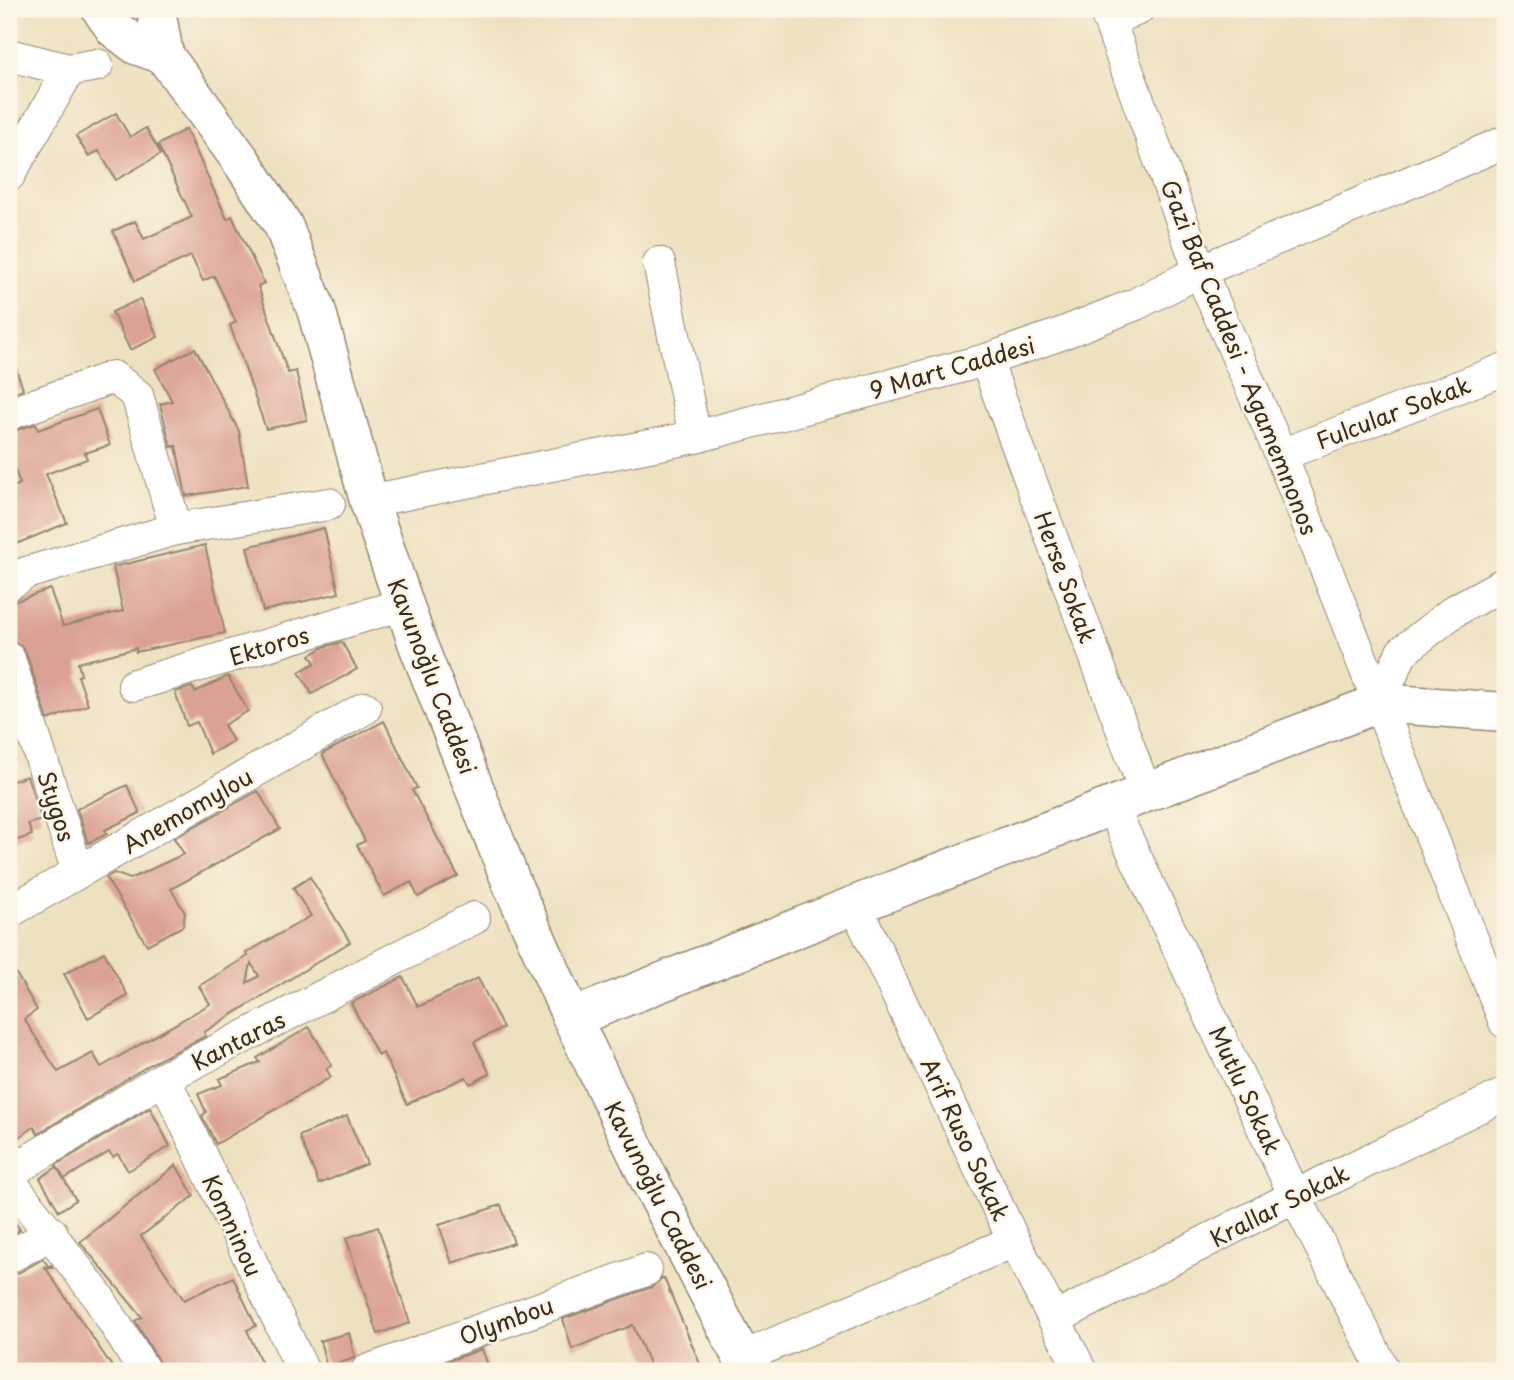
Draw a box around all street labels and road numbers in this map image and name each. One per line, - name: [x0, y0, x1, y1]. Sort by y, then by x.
- street label: Gazi Baf Caddesi - Agamemnonos: [1153, 174, 1327, 540]
- street label: 9 Mart Caddesi: [865, 327, 1039, 407]
- street label: Fulcular Sokak: [1311, 366, 1475, 458]
- street label: Herse Sokak: [1026, 506, 1106, 648]
- street label: Kavunoğlu Caddesi: [380, 573, 486, 779]
- street label: Ektoros: [225, 616, 313, 674]
- street label: Anemomylou: [115, 759, 259, 861]
- street label: Stygos: [29, 766, 85, 846]
- street label: Kantaras: [185, 1001, 291, 1079]
- street label: Mutlu Sokak: [1201, 1020, 1291, 1160]
- street label: Arif Ruso Sokak: [913, 1052, 1019, 1226]
- street label: Kavunoğlu Caddesi: [596, 1095, 722, 1295]
- street label: Krallar Sokak: [1203, 1155, 1355, 1255]
- street label: Komninou: [194, 1168, 272, 1282]
- street label: Olymbou: [454, 1287, 558, 1353]

